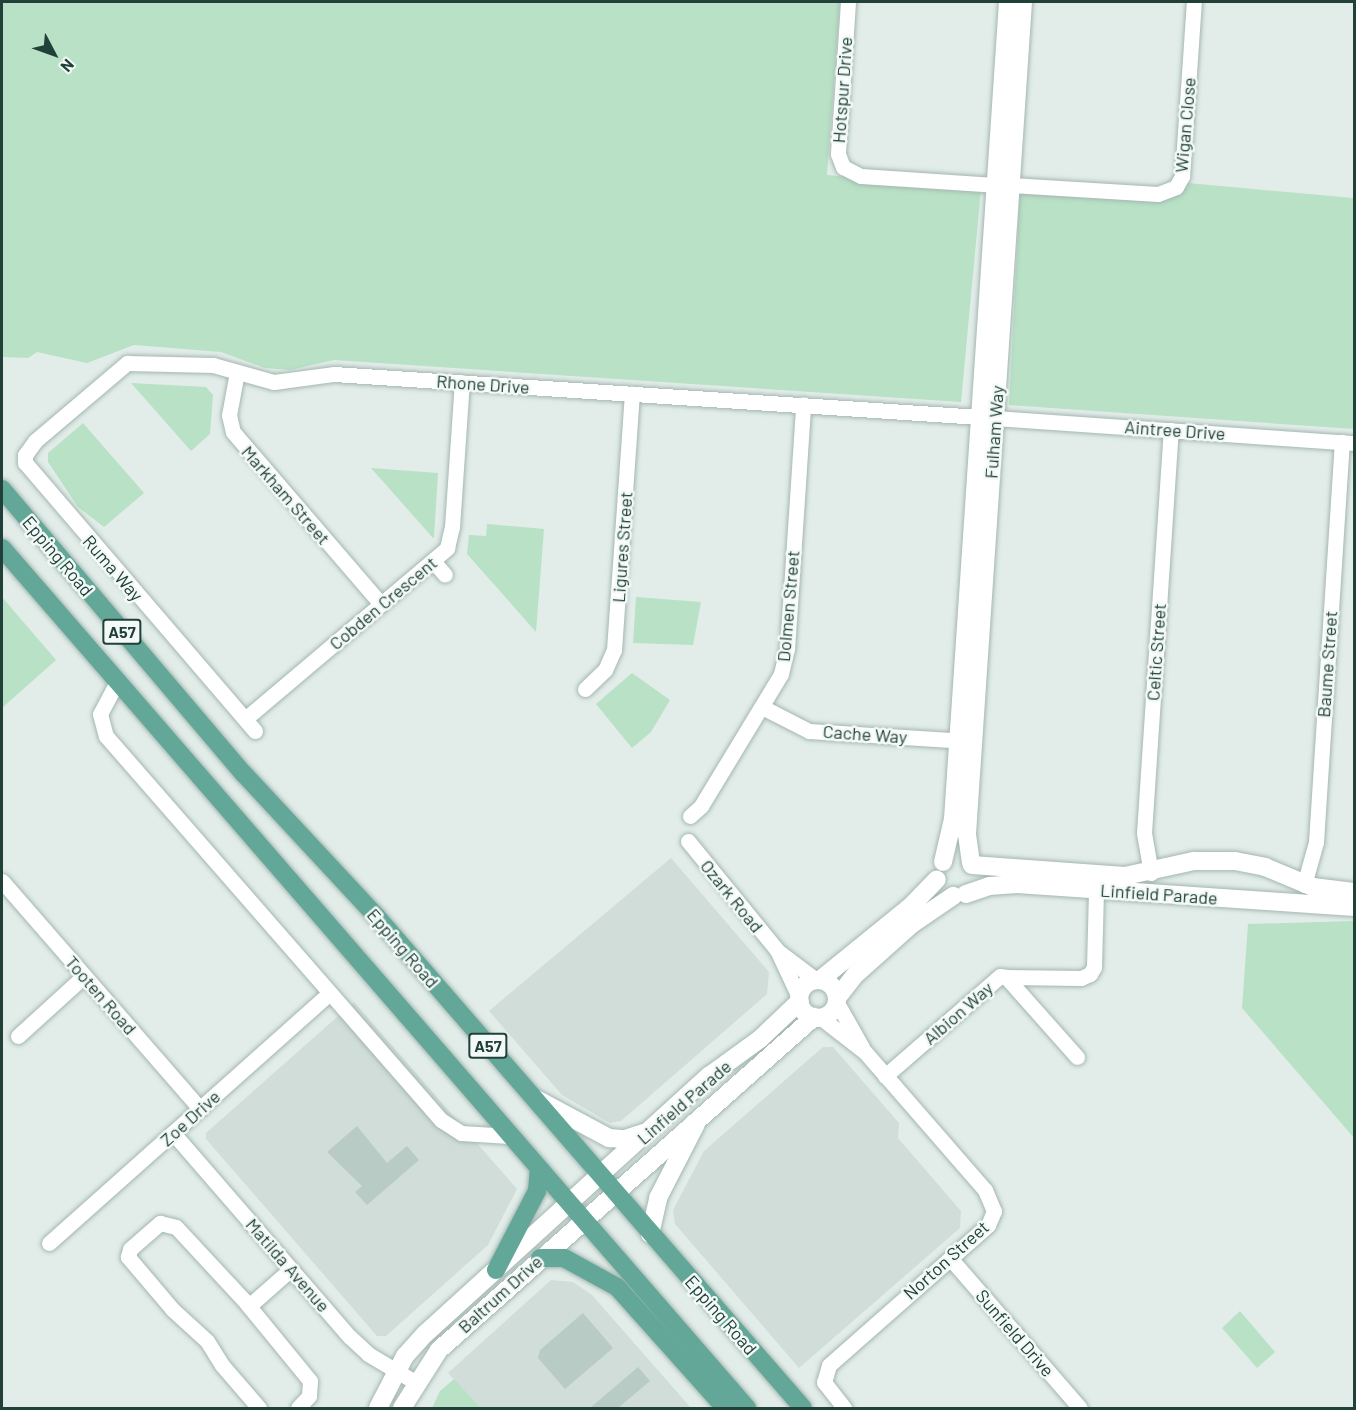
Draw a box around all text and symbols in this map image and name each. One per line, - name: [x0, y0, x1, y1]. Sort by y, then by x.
- north arrow: [24, 24, 84, 84]
- street label: Hotspur Drive: [828, 36, 856, 144]
- text: N: [57, 56, 79, 76]
- street label: Wigan Close: [1170, 76, 1200, 174]
- street label: Rhone Drive: [436, 370, 530, 398]
- street label: Fulham Way: [980, 385, 1008, 479]
- street label: Aintree Drive: [1124, 416, 1226, 444]
- street label: Markham Street: [237, 441, 335, 549]
- street label: Ligures Street: [607, 491, 637, 603]
- street label: Epping Road: [18, 511, 98, 601]
- street label: Ruma Way: [78, 530, 148, 606]
- street label: Dolmen Street: [772, 549, 804, 663]
- street label: Cobden Crescent: [325, 552, 441, 654]
- street label: Celtic Street: [1142, 602, 1170, 702]
- street label: Baume Street: [1312, 610, 1342, 718]
- road number: A57: [101, 619, 143, 645]
- street label: Cache Way: [822, 720, 908, 748]
- street label: Ozark Road: [696, 855, 768, 937]
- street label: Linfield Parade: [1100, 879, 1218, 909]
- street label: Epping Road: [363, 904, 443, 992]
- street label: Tooten Road: [61, 951, 141, 1039]
- street label: Albion Way: [919, 977, 997, 1049]
- road number: A57: [467, 1033, 509, 1059]
- street label: Linfield Parade: [633, 1055, 735, 1149]
- street label: Zoe Drive: [156, 1086, 224, 1150]
- street label: Matilda Avenue: [241, 1214, 335, 1316]
- street label: Norton Street: [899, 1216, 993, 1304]
- street label: Baltrum Drive: [453, 1251, 547, 1337]
- street label: Epping Road: [681, 1271, 761, 1359]
- street label: Sunfield Drive: [971, 1285, 1059, 1381]

